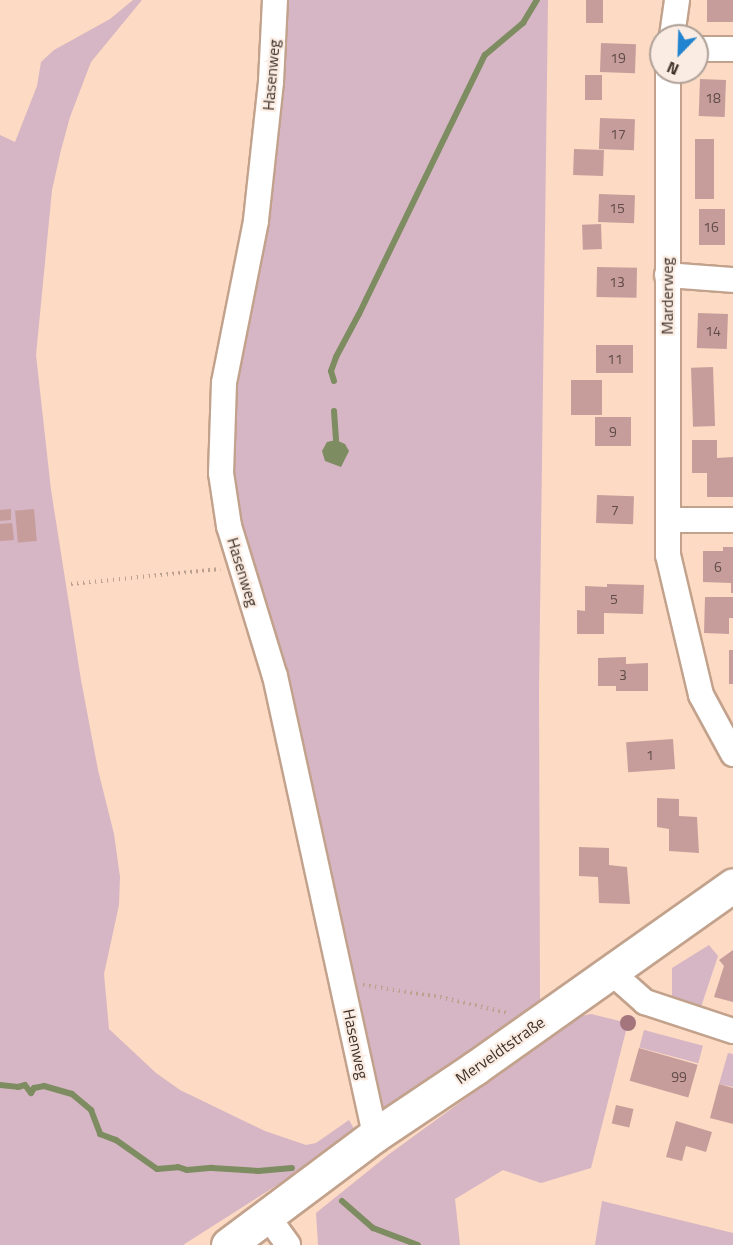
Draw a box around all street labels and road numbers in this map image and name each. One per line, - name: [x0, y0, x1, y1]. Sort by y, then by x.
- street label: Hasenweg: [258, 39, 284, 111]
- street label: Marderweg: [657, 257, 677, 335]
- street label: Hasenweg: [223, 535, 263, 609]
- street label: Hasenweg: [339, 1007, 373, 1081]
- street label: Merveldtstraße: [452, 1012, 548, 1088]

